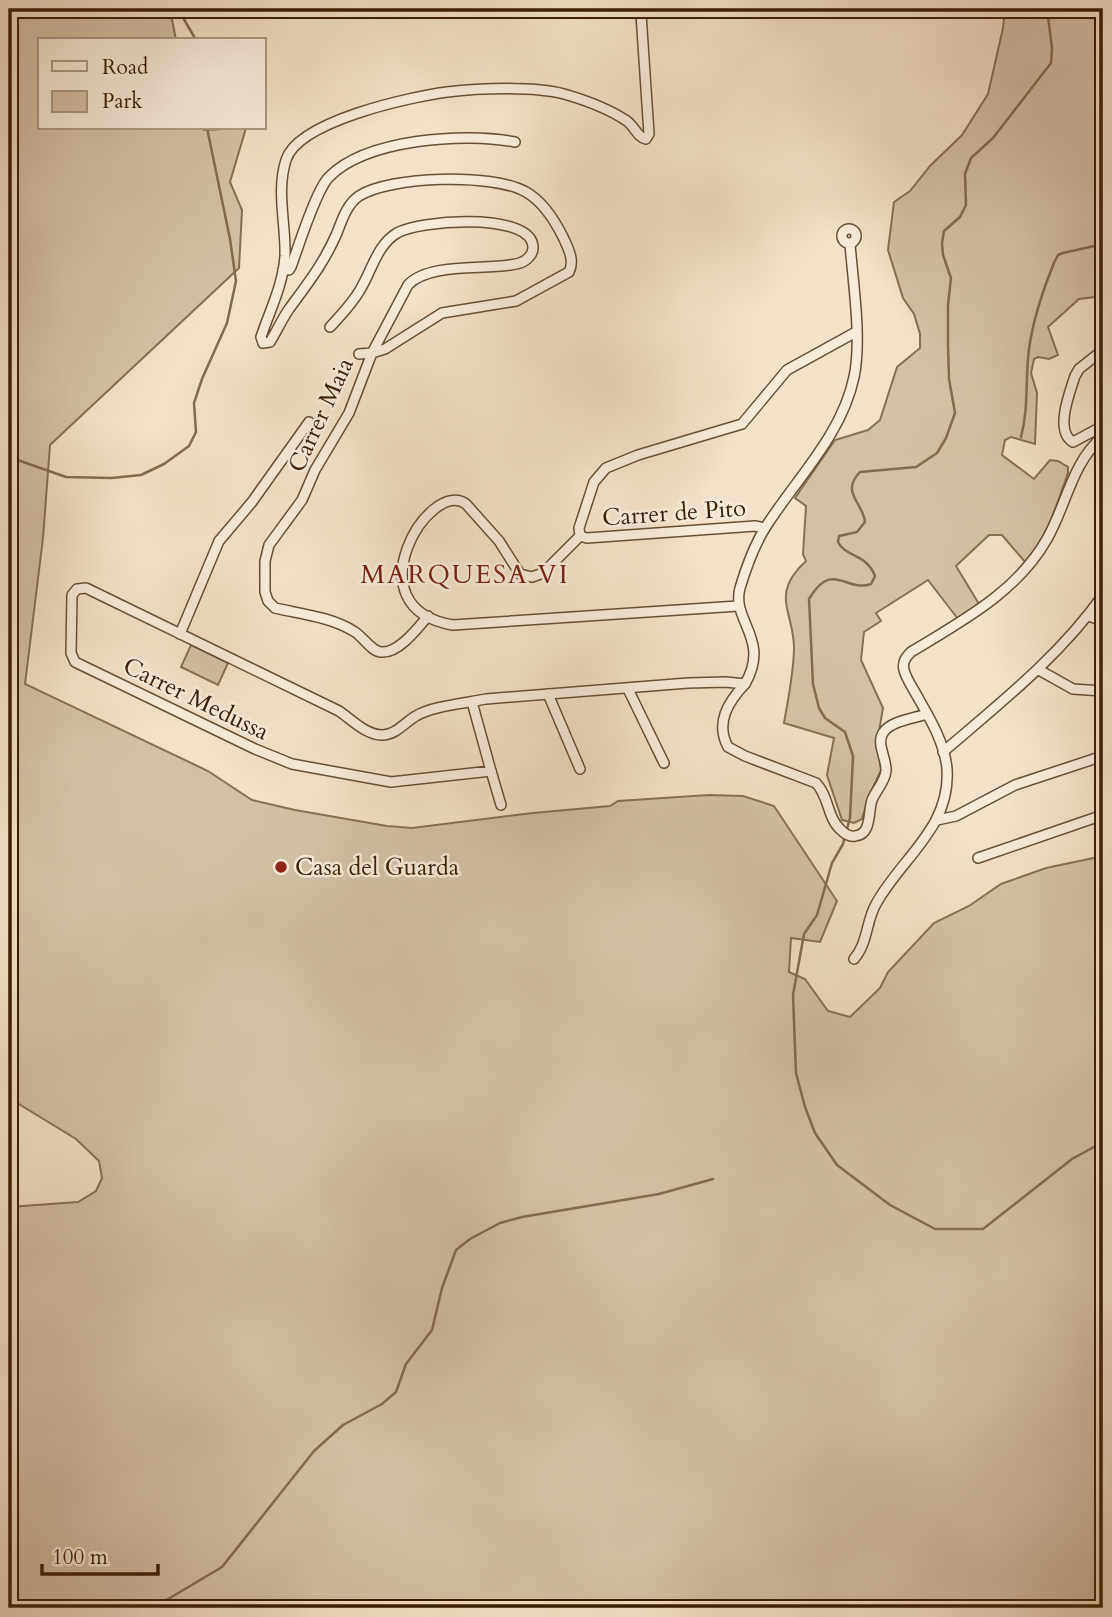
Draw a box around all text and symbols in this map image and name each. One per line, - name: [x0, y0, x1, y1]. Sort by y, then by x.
- legend: [38, 38, 266, 130]
- text: Road: [102, 53, 148, 82]
- text: Park: [102, 87, 143, 116]
- street label: Carrer Maia: [280, 352, 362, 477]
- street label: Carrer de Pito: [601, 492, 747, 534]
- district label: MARQUESA VI: [360, 557, 570, 592]
- street label: Carrer Medussa: [118, 649, 275, 749]
- place label: Casa del Guarda: [295, 851, 460, 884]
- marker: Casa del Guarda: [273, 859, 289, 875]
- scale bar: [42, 1533, 158, 1577]
- text: 100 m: [52, 1543, 108, 1572]

